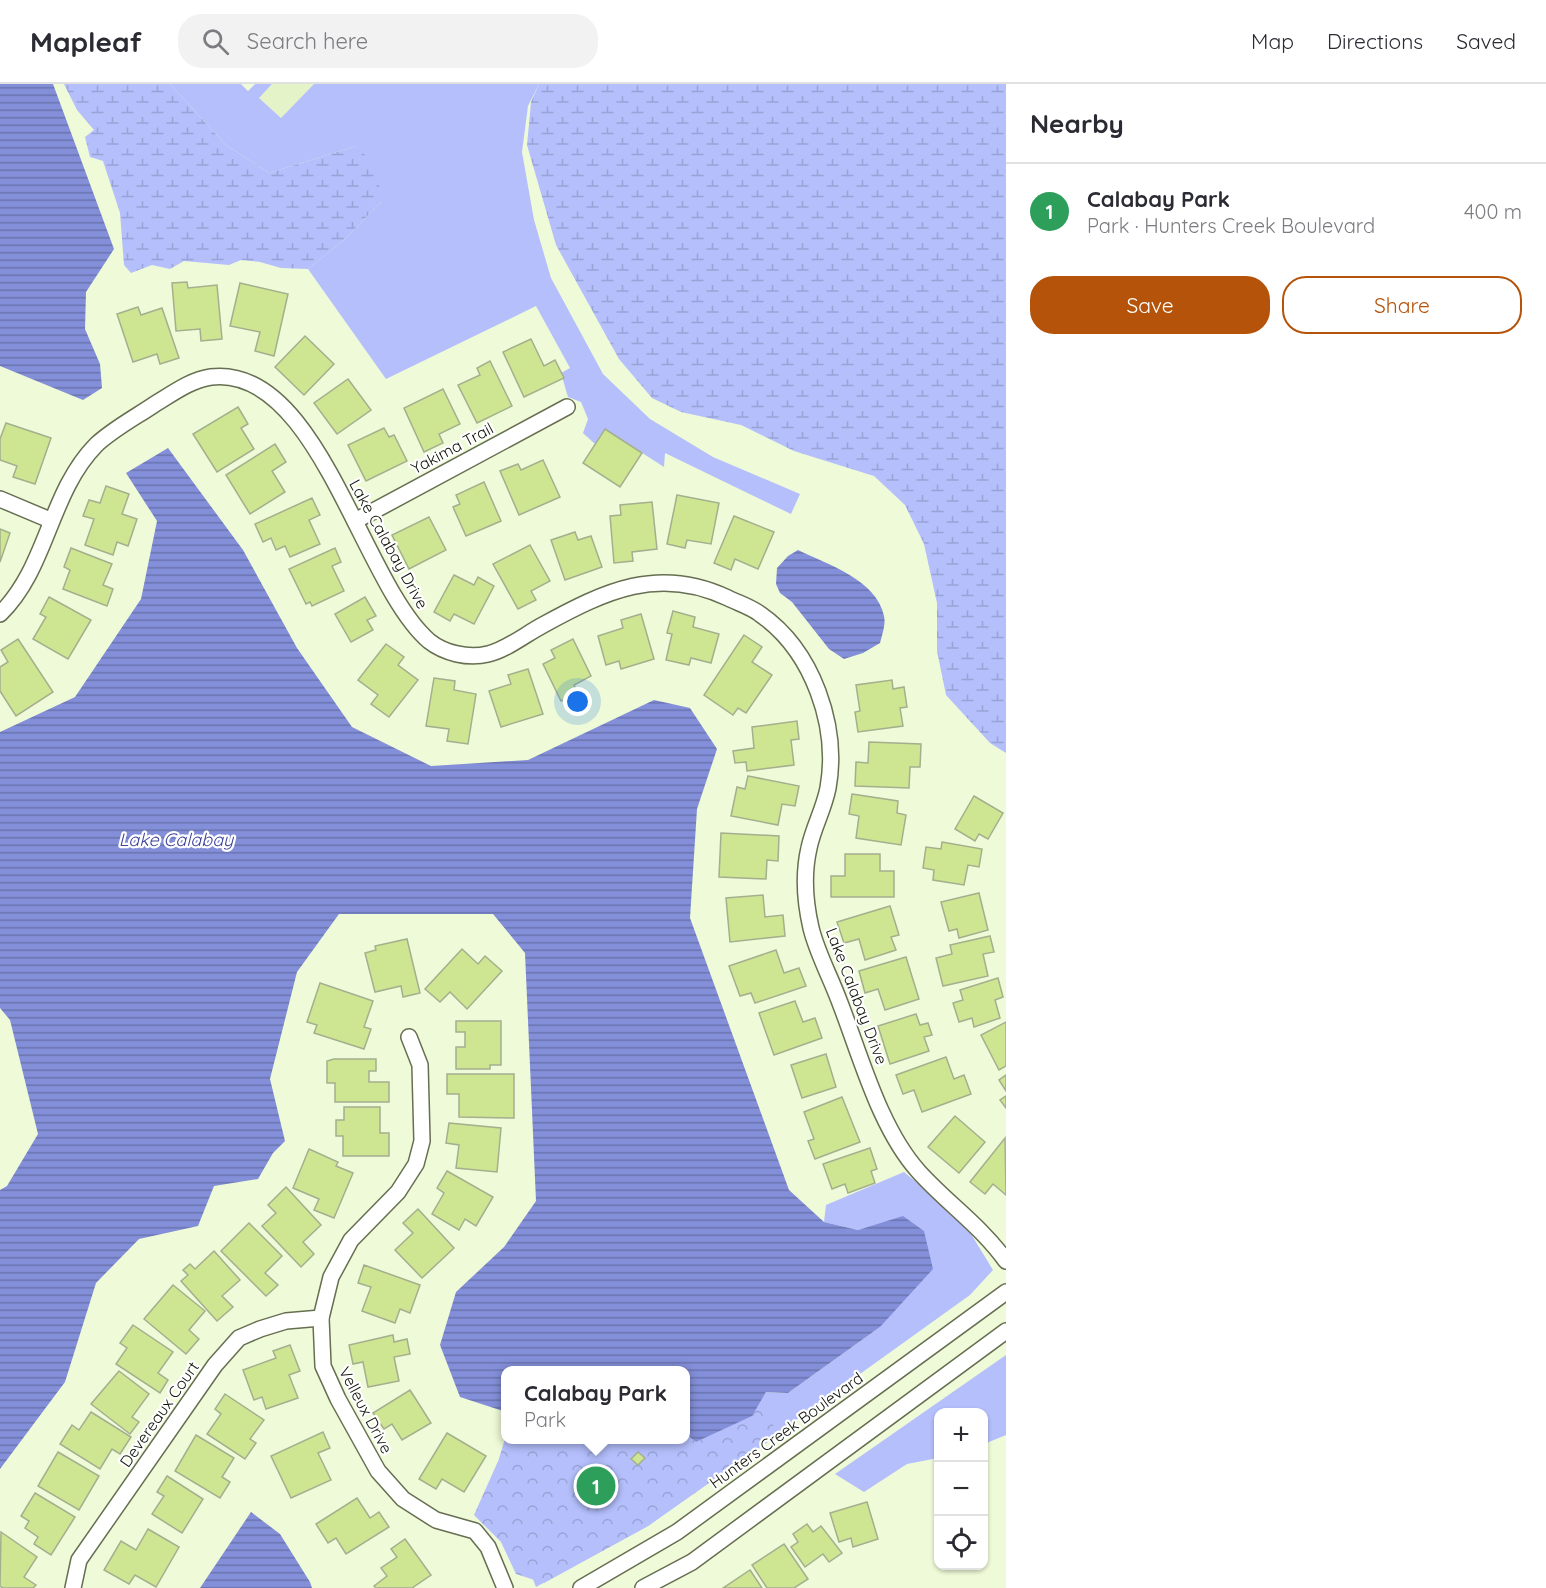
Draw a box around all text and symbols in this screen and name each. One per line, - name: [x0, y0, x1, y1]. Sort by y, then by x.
- search box: [178, 14, 598, 68]
- text: Mapleaf: [30, 24, 142, 59]
- icon: search: [199, 25, 232, 58]
- text: Search here: [247, 27, 368, 55]
- text: Map: [1251, 28, 1294, 54]
- text: Directions: [1327, 28, 1423, 54]
- text: Saved: [1456, 28, 1516, 54]
- text: Nearby: [1030, 107, 1124, 140]
- text: Calabay Park: [1087, 185, 1230, 213]
- text: 1: [1046, 199, 1053, 224]
- text: 400 m: [1464, 199, 1522, 224]
- text: Park · Hunters Creek Boulevard: [1087, 213, 1375, 238]
- button: Save: [1030, 276, 1270, 334]
- button: Share: [1282, 276, 1522, 334]
- street label: Yakima Trail: [407, 418, 497, 478]
- street label: Lake Calabay Drive: [345, 476, 433, 612]
- your location: [563, 687, 592, 716]
- water label: Lake Calabay: [119, 828, 235, 851]
- street label: Lake Calabay Drive: [822, 925, 892, 1067]
- street label: Devereaux Court: [115, 1357, 203, 1471]
- street label: Velleux Drive: [335, 1363, 397, 1457]
- popup: [501, 1366, 690, 1444]
- street label: Hunters Creek Boulevard: [705, 1368, 867, 1492]
- text: Calabay Park: [524, 1379, 667, 1407]
- text: Park: [524, 1407, 566, 1432]
- map controls: [934, 1408, 988, 1570]
- button: +: [934, 1408, 988, 1462]
- button: −: [934, 1462, 988, 1516]
- pin: 1: [576, 1464, 616, 1508]
- button: locate: [934, 1516, 988, 1570]

